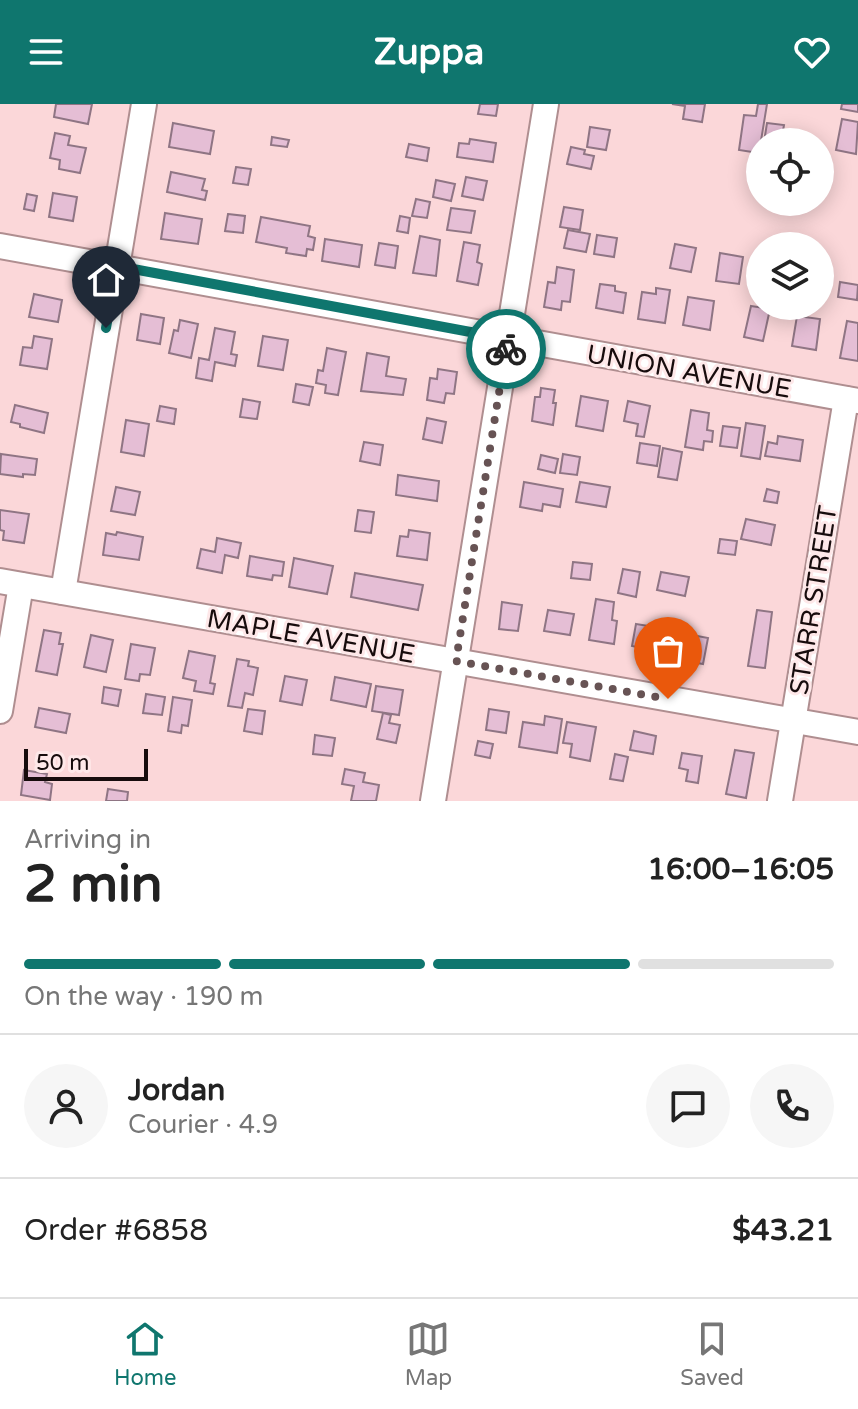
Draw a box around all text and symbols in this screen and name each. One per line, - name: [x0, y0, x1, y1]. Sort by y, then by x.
- icon: menu: [24, 30, 68, 74]
- icon: heart: [790, 30, 834, 74]
- text: Zuppa: [374, 31, 484, 74]
- map controls: [746, 128, 834, 320]
- button: locate: [746, 128, 834, 216]
- button: layers: [746, 232, 834, 320]
- pin: [72, 246, 140, 328]
- icon: home: [84, 258, 128, 302]
- courier: [466, 309, 546, 389]
- icon: bike: [484, 327, 528, 371]
- street label: UNION AVENUE: [584, 338, 793, 405]
- street label: STARR STREET: [783, 503, 844, 697]
- street label: MAPLE AVENUE: [205, 603, 417, 670]
- pin: [634, 617, 702, 699]
- icon: bag: [646, 629, 690, 673]
- scale bar: [24, 745, 148, 781]
- text: 50 m: [36, 750, 90, 776]
- text: Arriving in: [24, 824, 151, 855]
- text: 16:00–16:05: [647, 851, 834, 888]
- text: 2 min: [24, 853, 163, 916]
- text: On the way · 190 m: [24, 981, 263, 1012]
- button: person: [24, 1064, 108, 1148]
- button: chat: [646, 1064, 730, 1148]
- button: phone: [750, 1064, 834, 1148]
- text: Jordan: [128, 1072, 225, 1109]
- text: Courier · 4.9: [128, 1109, 278, 1140]
- text: Order #6858: [24, 1212, 208, 1249]
- text: $43.21: [732, 1212, 834, 1249]
- tab: Home: [114, 1317, 176, 1391]
- tab: Map: [405, 1317, 452, 1391]
- tab: Saved: [680, 1317, 744, 1391]

